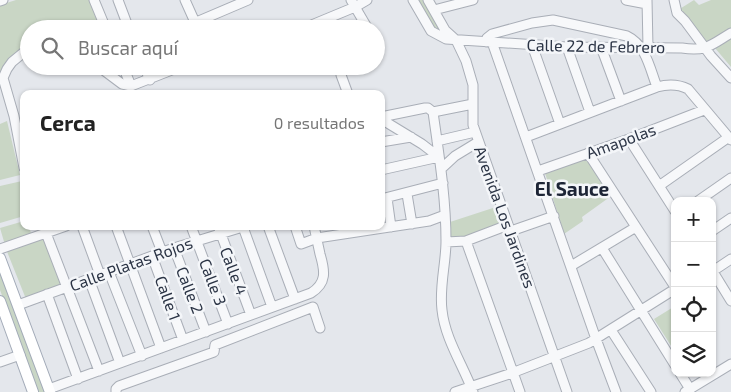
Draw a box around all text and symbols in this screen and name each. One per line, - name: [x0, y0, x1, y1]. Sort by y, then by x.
- search box: [20, 20, 385, 75]
- icon: search: [38, 34, 66, 62]
- street label: Calle 22 de Febrero: [527, 35, 665, 56]
- text: Buscar aquí: [78, 36, 178, 59]
- text: Cerca: [40, 110, 96, 135]
- text: 0 resultados: [274, 113, 365, 132]
- street label: Amapolas: [583, 119, 658, 162]
- street label: Avenida Los Jardines: [471, 143, 540, 290]
- district label: El Sauce: [535, 177, 609, 200]
- map controls: [671, 197, 716, 377]
- button: +: [671, 197, 716, 242]
- street label: Calle Platas Rojos: [67, 233, 195, 295]
- button: −: [671, 242, 716, 287]
- street label: Calle 4: [217, 244, 252, 297]
- street label: Calle 3: [196, 256, 231, 308]
- street label: Calle 2: [173, 264, 208, 316]
- street label: Calle 1: [152, 273, 185, 323]
- button: locate: [671, 287, 716, 332]
- button: layers: [671, 332, 716, 377]

